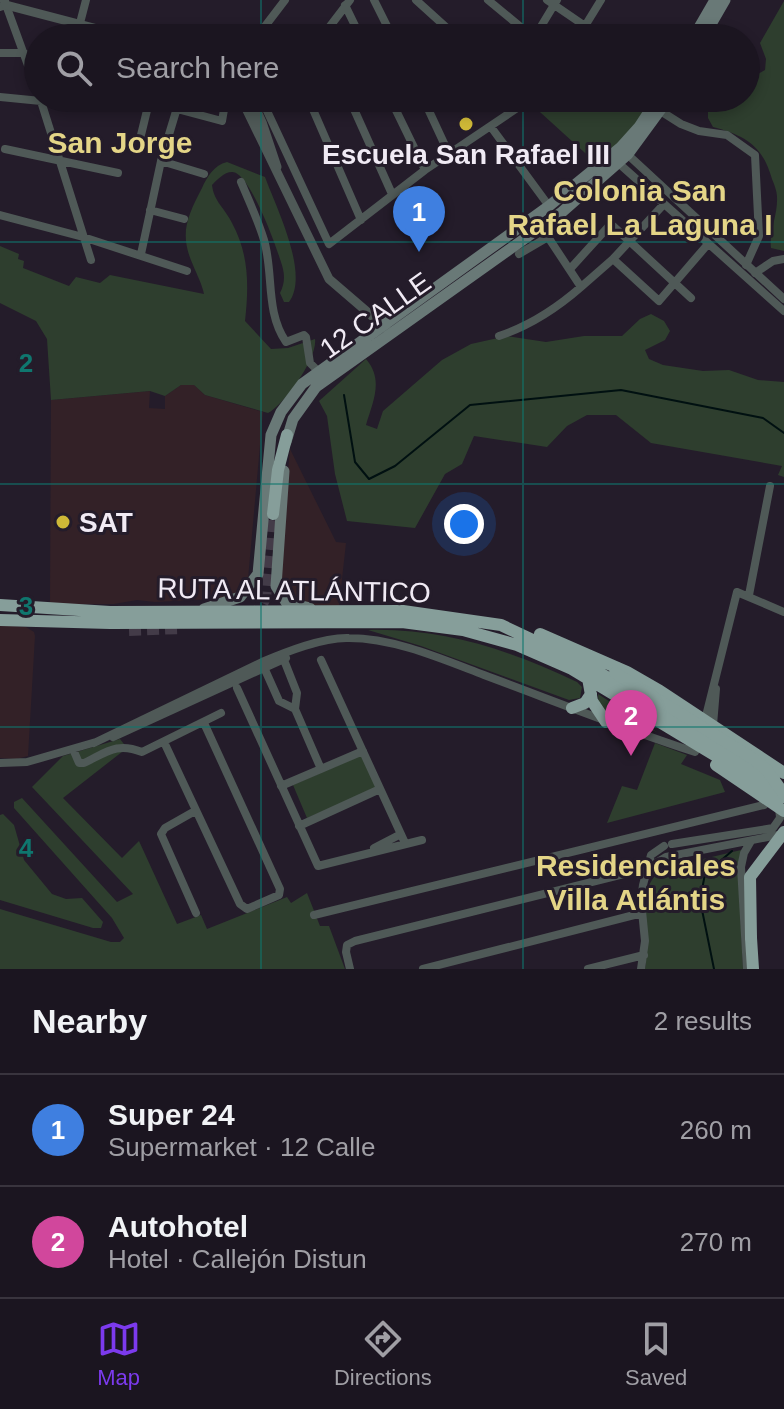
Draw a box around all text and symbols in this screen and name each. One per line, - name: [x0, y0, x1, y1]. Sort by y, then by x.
- search box: [24, 24, 760, 112]
- icon: search: [52, 46, 96, 90]
- text: Search here: [116, 51, 279, 84]
- marker: Escuela San Rafael III: [457, 115, 475, 133]
- district label: San Jorge: [47, 126, 193, 159]
- place label: Escuela San Rafael III: [322, 139, 610, 170]
- district label: Colonia San Rafael La Laguna I: [507, 174, 773, 241]
- pin: 1: [393, 186, 445, 252]
- street label: 12 CALLE: [314, 266, 436, 365]
- text: 2: [19, 348, 33, 378]
- your location: [444, 504, 484, 544]
- place label: SAT: [79, 507, 133, 538]
- marker: SAT: [54, 513, 72, 531]
- street label: RUTA AL ATLÁNTICO: [157, 573, 431, 608]
- text: 3: [19, 591, 33, 621]
- pin: 2: [605, 690, 657, 756]
- text: 4: [19, 833, 34, 863]
- district label: Residenciales Villa Atlántis: [536, 849, 736, 916]
- text: Nearby: [32, 1002, 147, 1040]
- text: 2 results: [654, 1006, 752, 1036]
- text: Super 24: [108, 1098, 235, 1131]
- text: 1: [51, 1115, 65, 1145]
- text: 260 m: [680, 1115, 752, 1145]
- text: Supermarket · 12 Calle: [108, 1132, 375, 1162]
- text: Autohotel: [108, 1210, 248, 1243]
- text: 2: [51, 1227, 65, 1257]
- text: 270 m: [680, 1227, 752, 1257]
- text: Hotel · Callejón Distun: [108, 1244, 367, 1274]
- tab: Map: [97, 1317, 141, 1391]
- tab: Directions: [334, 1317, 432, 1391]
- tab: Saved: [625, 1317, 687, 1391]

